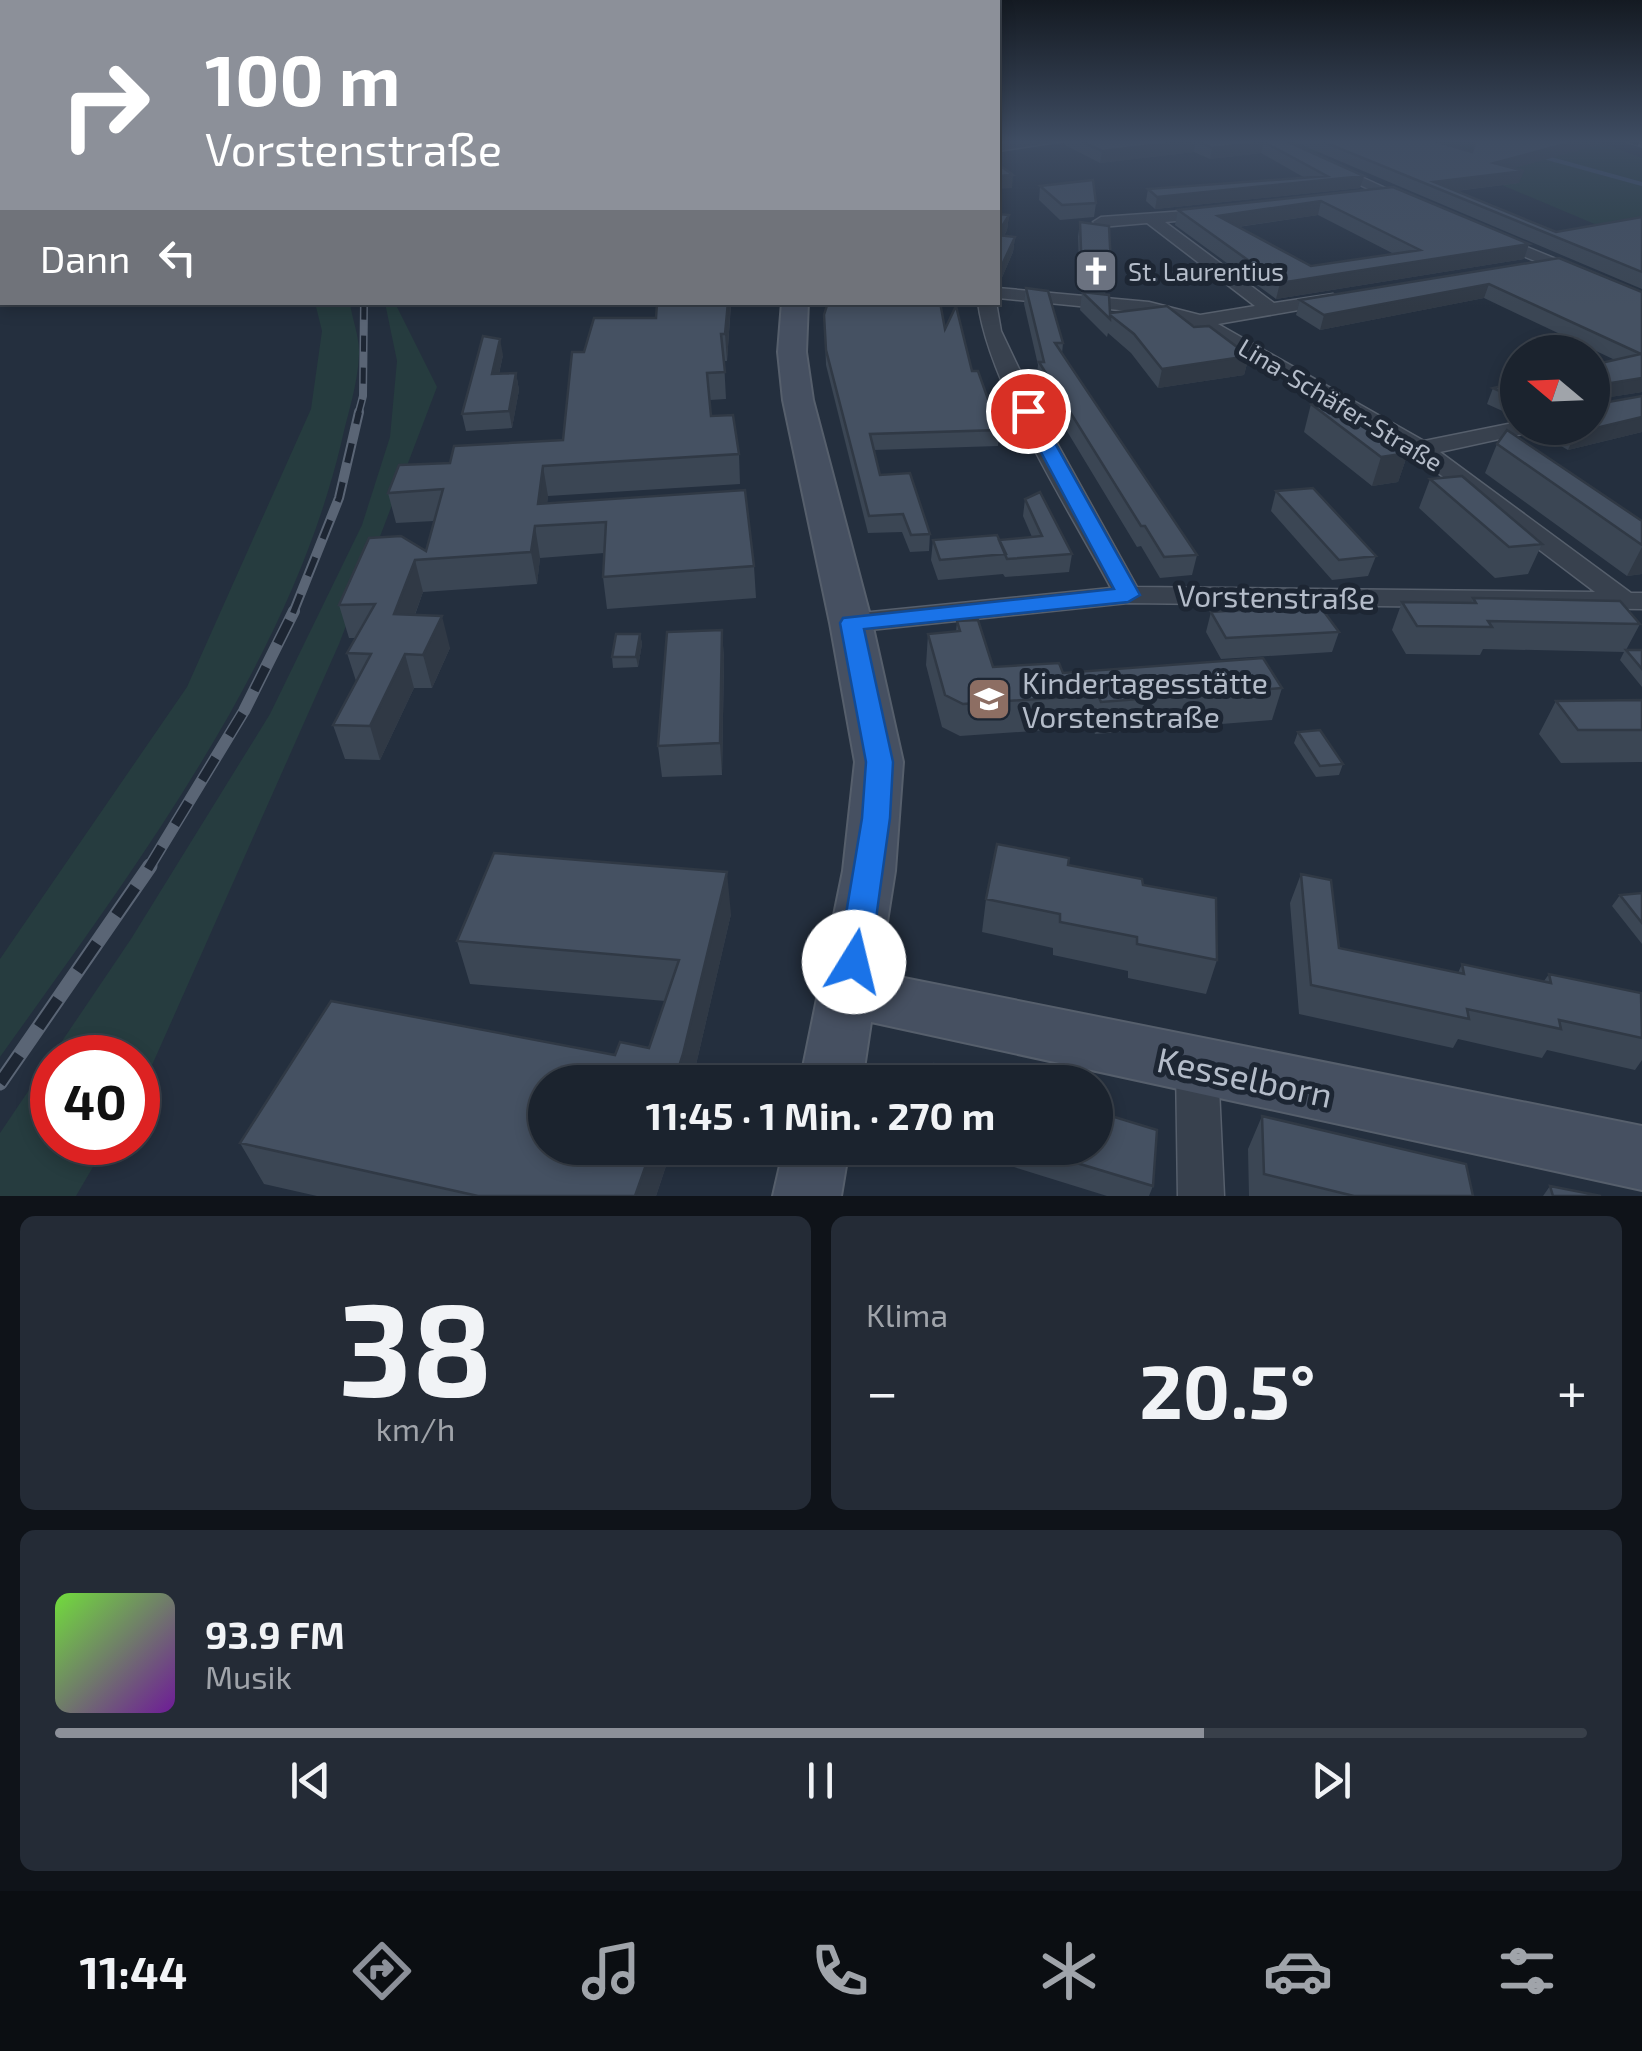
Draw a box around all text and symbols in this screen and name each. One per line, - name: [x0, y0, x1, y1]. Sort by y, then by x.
- text: 100 m: [205, 36, 400, 120]
- icon: right: [40, 40, 170, 170]
- text: Vorstenstraße: [205, 121, 502, 175]
- icon: left: [150, 230, 205, 285]
- text: Dann: [40, 235, 130, 281]
- church icon: St. Laurentius: [1073, 248, 1119, 294]
- place label: St. Laurentius: [1128, 256, 1284, 286]
- street label: Lina-Schäfer-Straße: [1234, 331, 1448, 477]
- north arrow: [1500, 335, 1610, 445]
- map controls: [1500, 335, 1610, 445]
- pin: [986, 369, 1071, 454]
- icon: arrive: [1001, 384, 1056, 439]
- street label: Vorstenstraße: [1177, 576, 1375, 616]
- place label: Kindertagesstätte Vorstenstraße: [1022, 664, 1268, 734]
- school or university icon: Kindertagesstätte Vorstenstraße: [966, 676, 1012, 722]
- position arrow: [802, 910, 906, 1014]
- speed limit sign: 40: [30, 1035, 160, 1165]
- street label: Kesselborn: [1154, 1037, 1336, 1115]
- text: 11:45 · 1 Min. · 270 m: [646, 1092, 995, 1138]
- text: 38: [338, 1266, 493, 1422]
- text: Klima: [866, 1295, 948, 1333]
- text: 20.5°: [1139, 1344, 1316, 1434]
- text: −: [866, 1357, 898, 1423]
- text: +: [1557, 1357, 1587, 1423]
- text: km/h: [376, 1409, 455, 1447]
- text: 93.9 FM: [205, 1611, 345, 1657]
- text: Musik: [205, 1657, 292, 1695]
- icon: previous: [283, 1753, 338, 1808]
- icon: pause: [793, 1753, 848, 1808]
- icon: next: [1304, 1753, 1359, 1808]
- icon: directions: [347, 1936, 417, 2006]
- icon: music: [576, 1936, 646, 2006]
- icon: phone: [805, 1936, 875, 2006]
- icon: climate: [1034, 1936, 1104, 2006]
- icon: car: [1263, 1936, 1333, 2006]
- icon: filters: [1492, 1936, 1562, 2006]
- text: 11:44: [80, 1944, 187, 1998]

